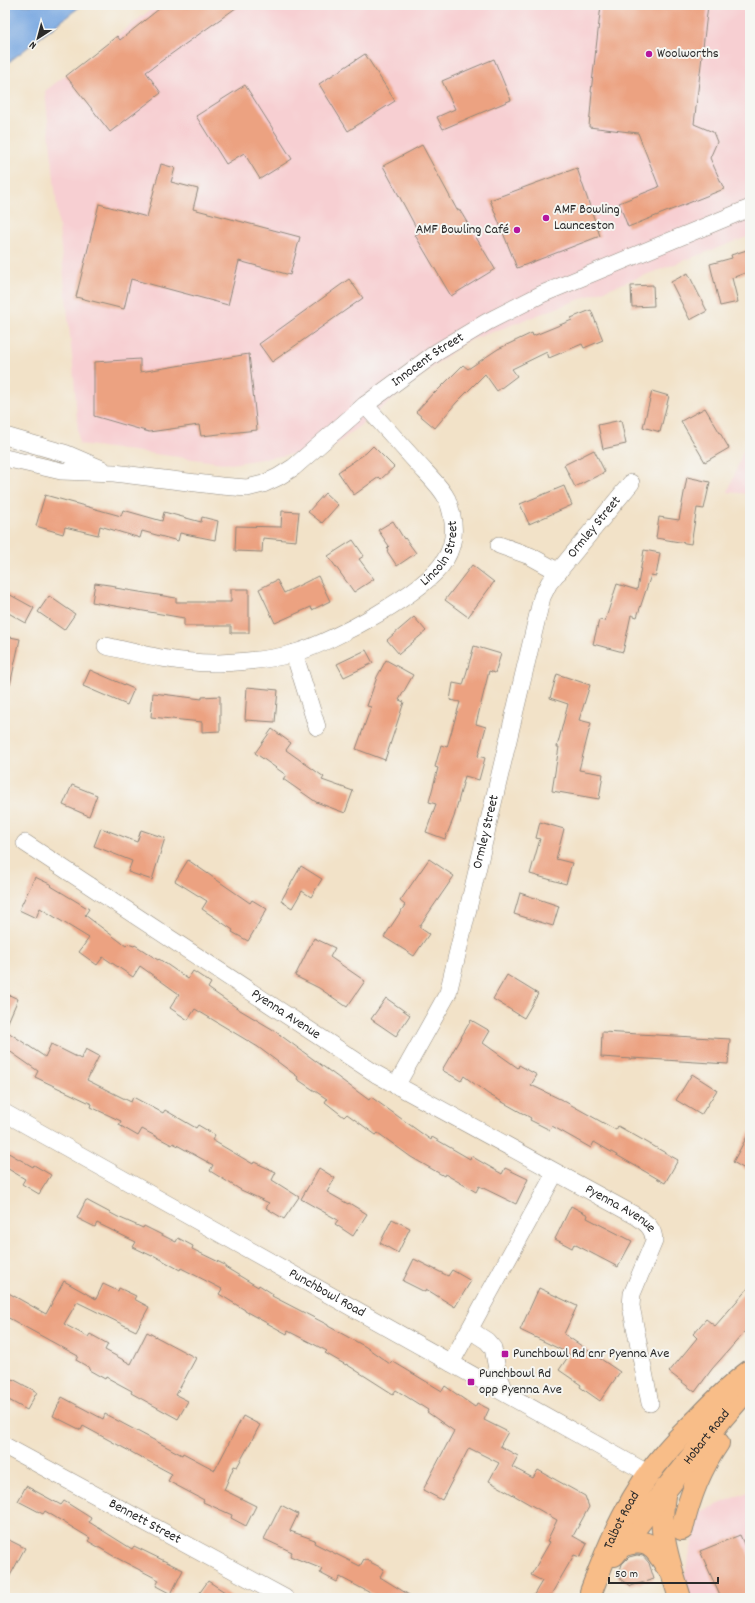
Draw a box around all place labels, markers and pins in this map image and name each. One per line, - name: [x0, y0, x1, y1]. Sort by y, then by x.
- place label: Woolworths: [657, 44, 719, 64]
- marker: Woolworths: [644, 49, 654, 59]
- place label: AMF Bowling Launceston: [554, 200, 620, 236]
- marker: AMF Bowling Launceston: [541, 213, 551, 223]
- place label: AMF Bowling Café: [416, 220, 509, 240]
- marker: AMF Bowling Café: [512, 225, 522, 235]
- place label: Punchbowl Rd cnr Pyenna Ave: [513, 1344, 669, 1364]
- marker: Punchbowl Rd cnr Pyenna Ave: [500, 1349, 510, 1359]
- place label: Punchbowl Rd opp Pyenna Ave: [479, 1364, 562, 1400]
- marker: Punchbowl Rd opp Pyenna Ave: [466, 1377, 476, 1387]

